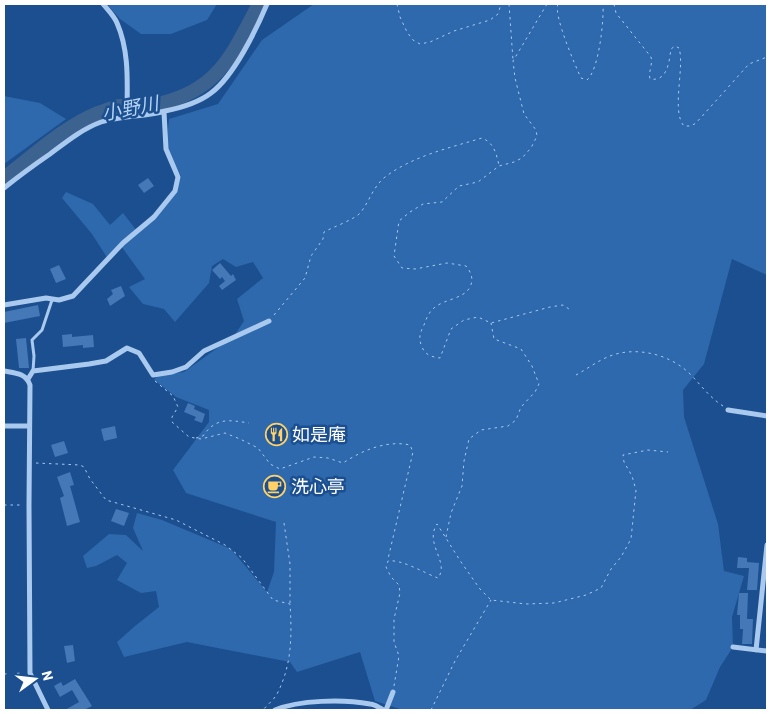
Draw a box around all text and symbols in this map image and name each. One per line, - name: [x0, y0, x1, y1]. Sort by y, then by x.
- water label: 小野川: [100, 90, 162, 124]
- restaurant icon: 如是庵: [264, 423, 288, 447]
- place label: 如是庵: [292, 423, 346, 445]
- cafe icon: 洗心亭: [263, 475, 287, 499]
- place label: 洗心亭: [291, 475, 345, 497]
- north arrow: [10, 654, 60, 704]
- text: N: [39, 669, 57, 682]

